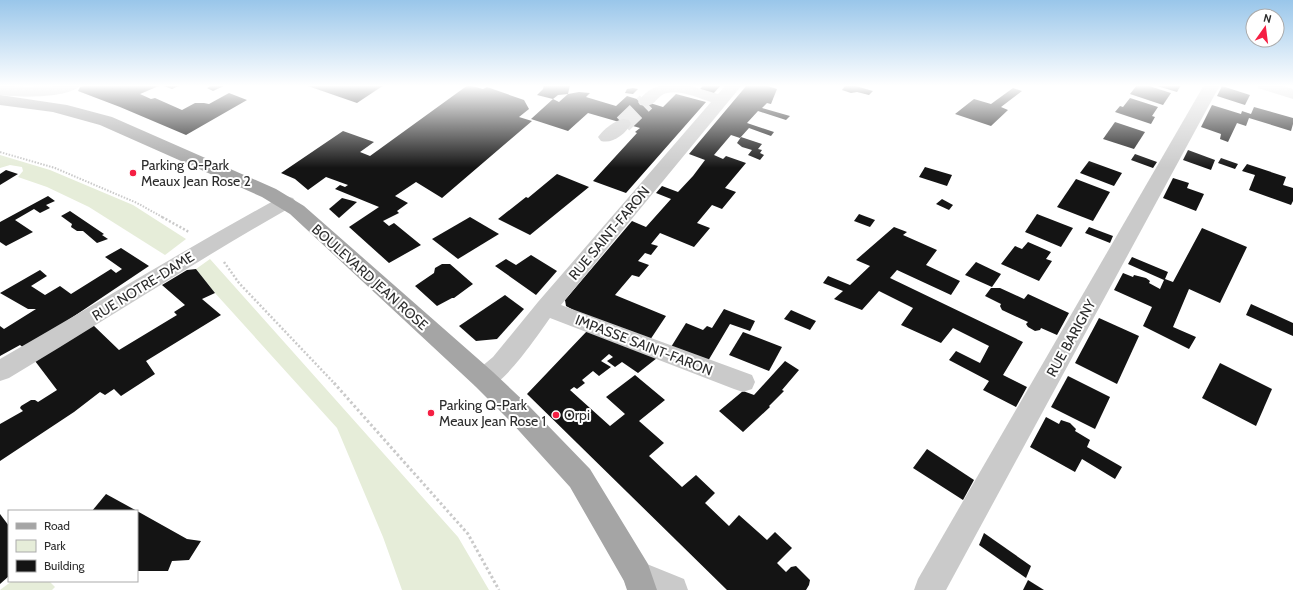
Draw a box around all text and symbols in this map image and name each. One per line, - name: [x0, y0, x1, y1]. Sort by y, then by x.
- north arrow: [1245, 8, 1285, 48]
- text: N: [1262, 11, 1273, 26]
- place label: Parking Q-Park Meaux Jean Rose 2: [141, 156, 251, 190]
- marker: Parking Q-Park Meaux Jean Rose 2: [128, 168, 138, 178]
- street label: RUE SAINT-FARON: [565, 182, 653, 284]
- street label: BOULEVARD JEAN ROSE: [308, 220, 432, 334]
- street label: RUE NOTRE-DAME: [89, 247, 198, 325]
- street label: RUE BARIGNY: [1042, 295, 1100, 380]
- street label: IMPASSE SAINT-FARON: [573, 311, 715, 379]
- place label: Parking Q-Park Meaux Jean Rose 1: [439, 396, 546, 430]
- place label: Orpi: [564, 406, 590, 424]
- marker: Parking Q-Park Meaux Jean Rose 1: [426, 408, 436, 418]
- marker: Orpi: [551, 410, 561, 420]
- legend: [8, 510, 138, 582]
- text: Road: [44, 518, 70, 533]
- text: Park: [44, 538, 66, 553]
- text: Building: [44, 558, 86, 573]

